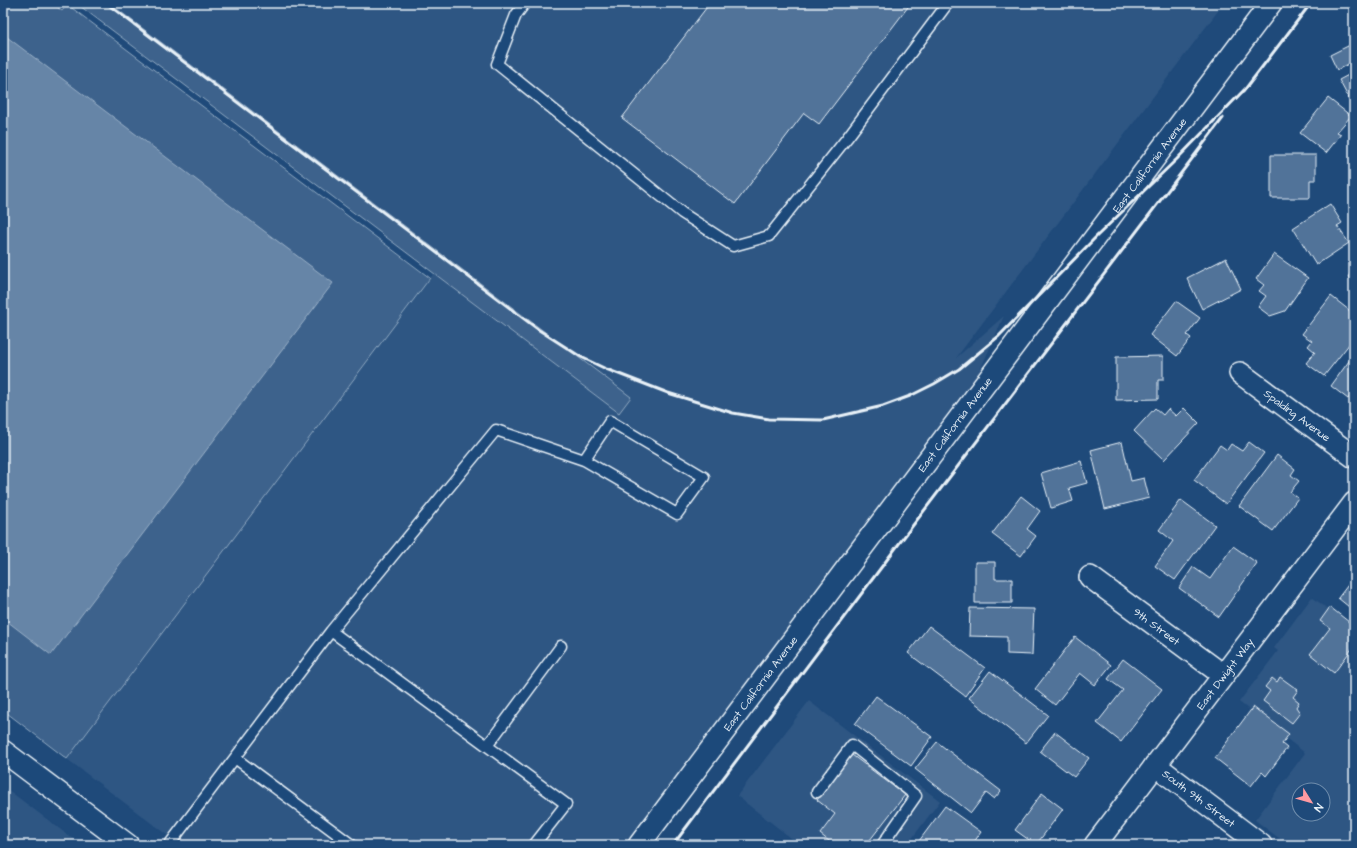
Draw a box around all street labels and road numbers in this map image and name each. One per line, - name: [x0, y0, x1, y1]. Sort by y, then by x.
- street label: East California Avenue: [1109, 115, 1190, 216]
- street label: East California Avenue: [915, 374, 996, 475]
- street label: Spalding Avenue: [1261, 386, 1333, 445]
- street label: 9th Street: [1130, 604, 1183, 649]
- street label: East California Avenue: [720, 633, 801, 734]
- street label: East Dwight Way: [1193, 635, 1258, 713]
- street label: South 9th Street: [1159, 766, 1239, 831]

